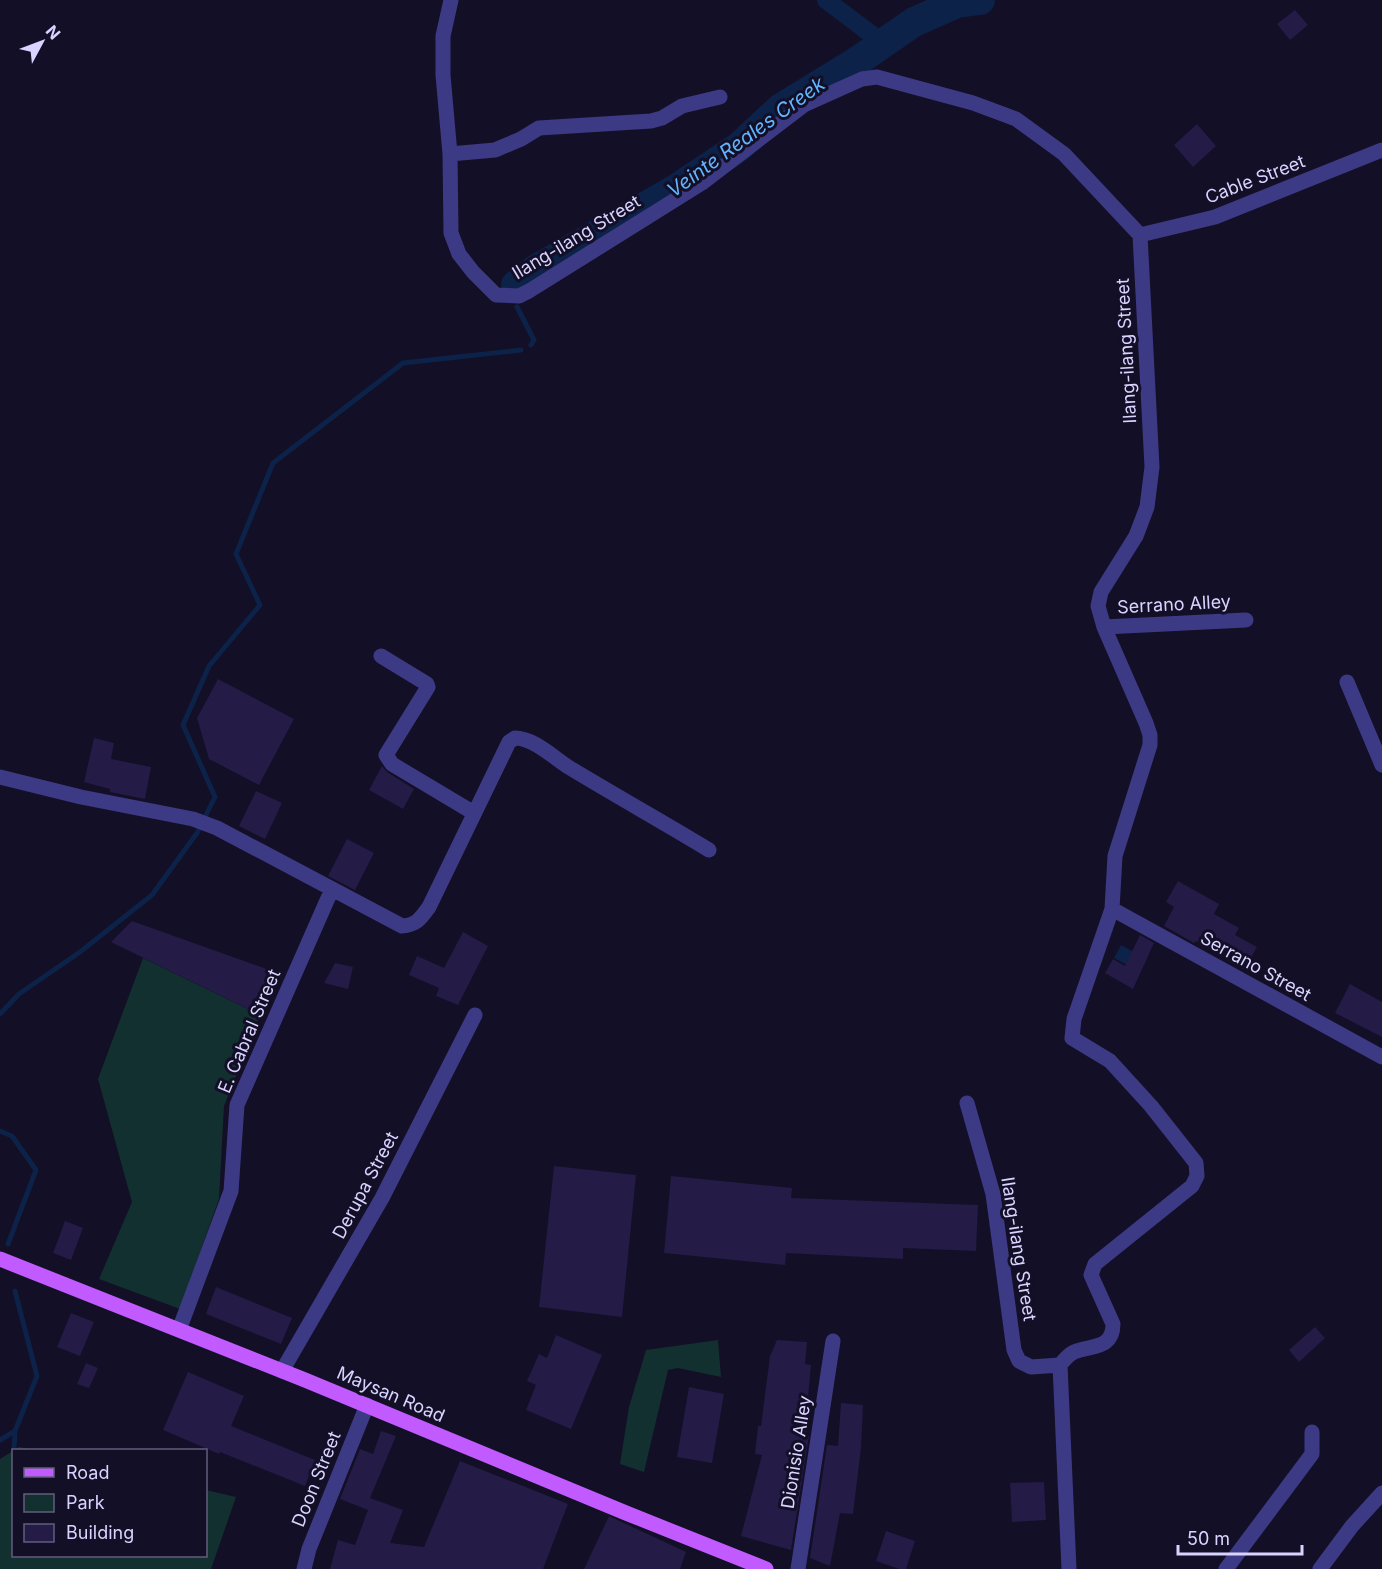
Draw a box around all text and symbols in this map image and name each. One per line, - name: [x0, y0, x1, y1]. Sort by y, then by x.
- north arrow: [12, 12, 72, 72]
- text: N: [42, 21, 65, 43]
- water label: Veinte Reales Creek: [662, 71, 830, 202]
- street label: Cable Street: [1202, 150, 1308, 208]
- street label: Ilang-ilang Street: [508, 190, 644, 283]
- street label: Ilang-ilang Street: [1112, 278, 1140, 424]
- street label: Serrano Alley: [1117, 591, 1231, 617]
- street label: Serrano Street: [1197, 927, 1315, 1005]
- street label: E. Cabral Street: [213, 966, 285, 1096]
- street label: Derupa Street: [328, 1128, 402, 1242]
- street label: Ilang-ilang Street: [997, 1175, 1041, 1323]
- street label: Maysan Road: [334, 1362, 448, 1426]
- street label: Dionisio Alley: [777, 1394, 815, 1510]
- street label: Doon Street: [287, 1428, 345, 1530]
- legend: [12, 1449, 207, 1557]
- text: Road: [66, 1462, 109, 1483]
- text: Park: [66, 1492, 105, 1513]
- scale bar: [1178, 1518, 1302, 1556]
- text: Building: [66, 1522, 134, 1543]
- text: 50 m: [1187, 1528, 1230, 1549]

